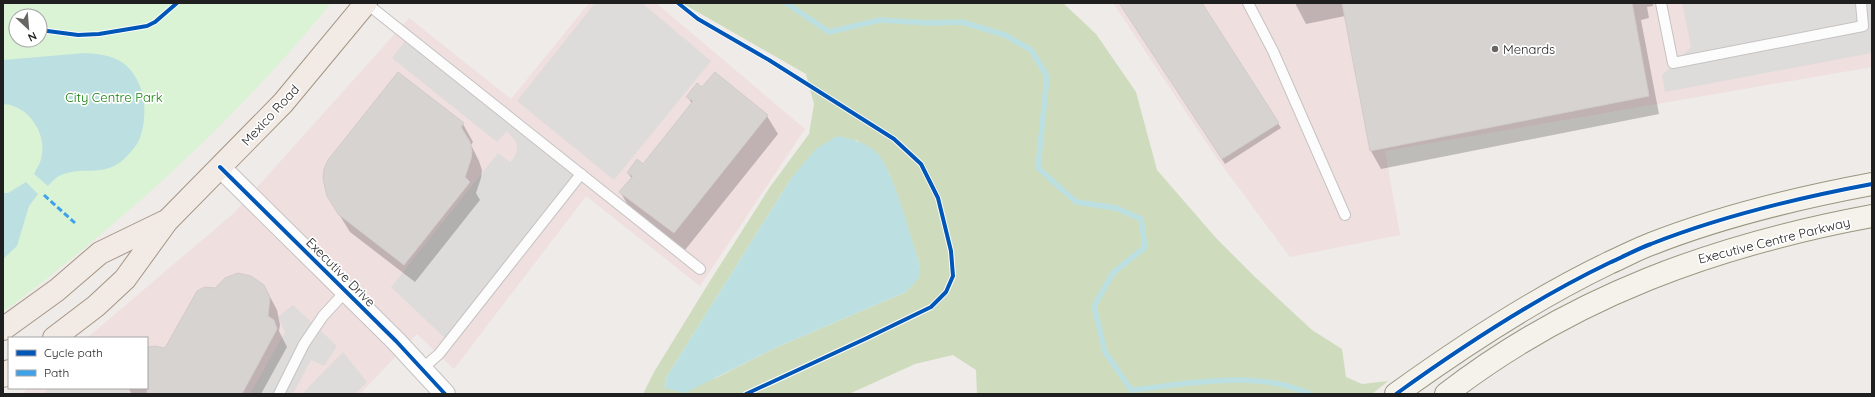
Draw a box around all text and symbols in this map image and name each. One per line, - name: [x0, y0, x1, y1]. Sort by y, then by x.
- north arrow: [8, 8, 48, 48]
- text: N: [26, 29, 39, 45]
- place label: Menards: [1503, 41, 1555, 57]
- marker: Menards: [1490, 44, 1500, 54]
- street label: Mexico Road: [238, 81, 302, 149]
- park label: City Centre Park: [65, 89, 163, 105]
- street label: Executive Centre Parkway: [1696, 213, 1852, 267]
- street label: Executive Drive: [303, 234, 379, 310]
- legend: [8, 337, 148, 389]
- text: Cycle path: [44, 345, 103, 360]
- text: Path: [44, 365, 69, 380]

